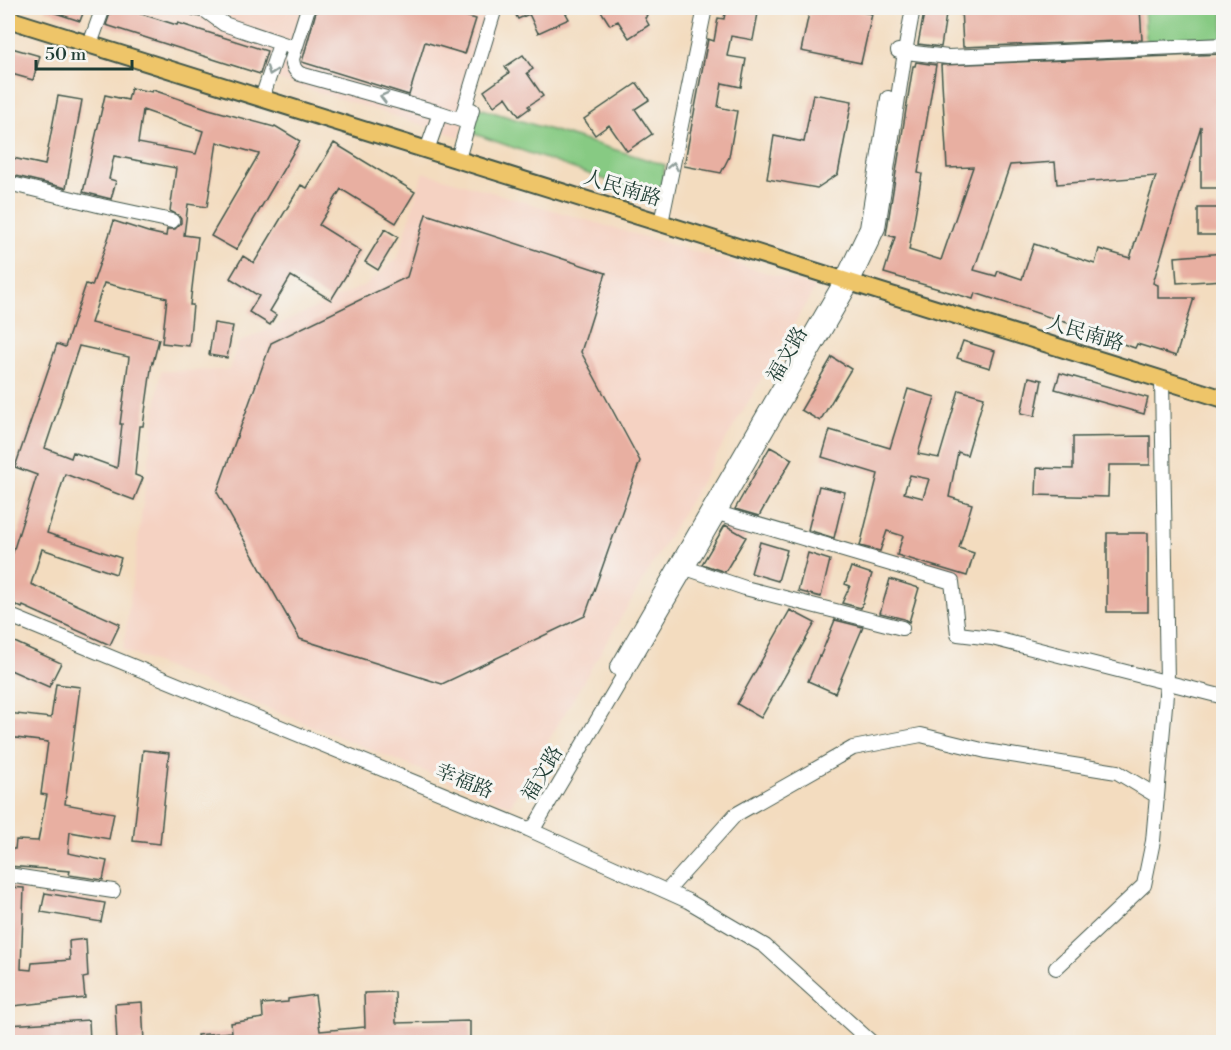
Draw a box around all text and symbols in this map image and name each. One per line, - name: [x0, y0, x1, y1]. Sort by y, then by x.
- scale bar: [36, 33, 132, 71]
- text: 50 m: [45, 43, 87, 66]
- one-way arrow: [265, 65, 278, 76]
- one-way arrow: [379, 92, 389, 104]
- one-way arrow: [665, 161, 678, 171]
- street label: 人民南路: [580, 165, 664, 213]
- street label: 人民南路: [1043, 310, 1127, 358]
- street label: 福文路: [762, 323, 814, 387]
- street label: 福文路: [517, 742, 569, 806]
- street label: 幸福路: [432, 759, 496, 805]

